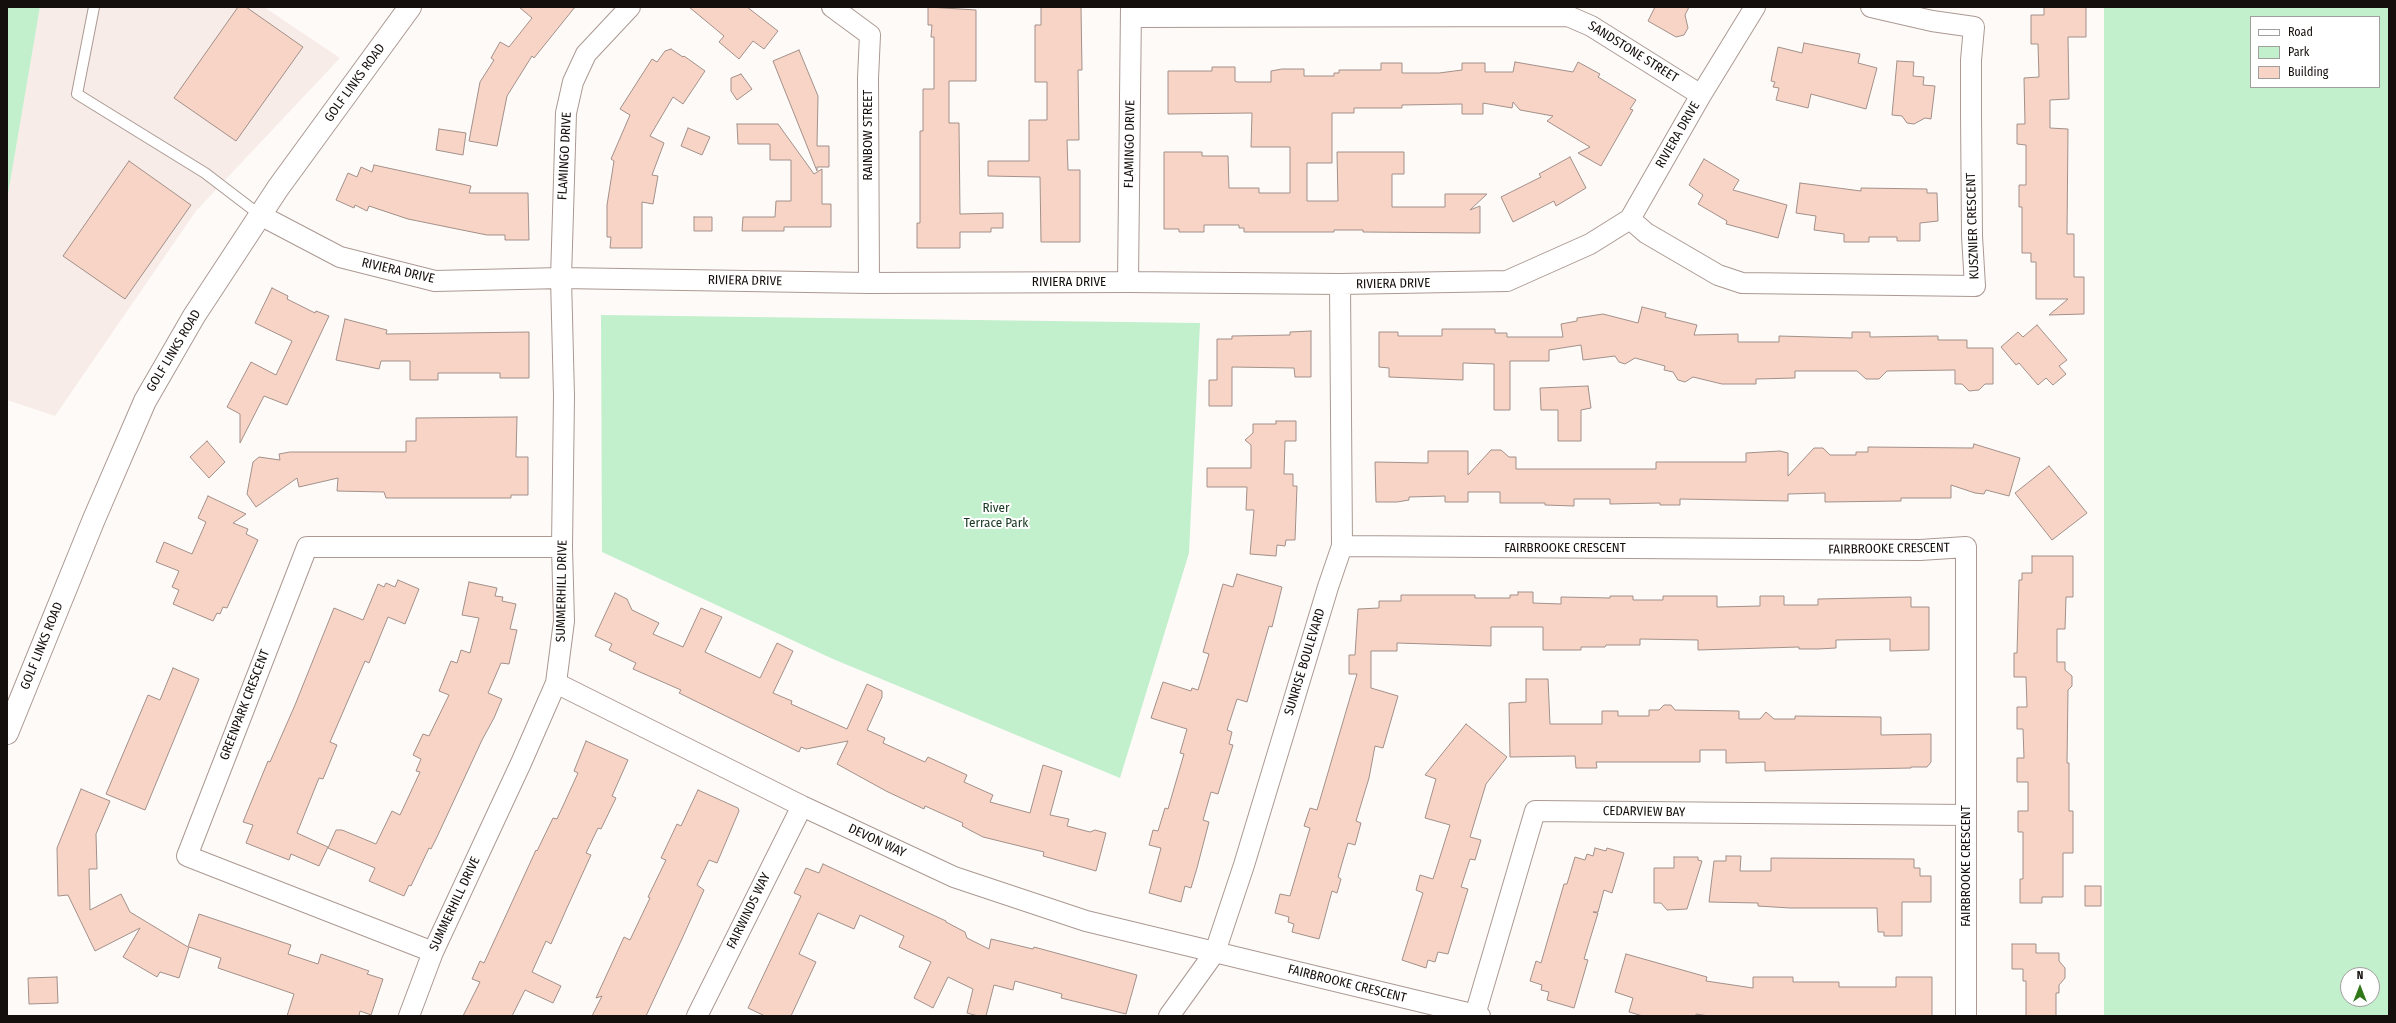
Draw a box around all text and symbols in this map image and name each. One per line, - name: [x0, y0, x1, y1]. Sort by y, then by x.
- legend: [2250, 16, 2380, 88]
- street label: SANDSTONE STREET: [1585, 18, 1681, 86]
- text: Road: [2288, 25, 2313, 39]
- street label: GOLF LINKS ROAD: [321, 41, 389, 125]
- text: Park: [2288, 45, 2309, 59]
- text: Building: [2288, 65, 2328, 79]
- street label: RAINBOW STREET: [860, 90, 876, 180]
- street label: RIVIERA DRIVE: [1653, 99, 1703, 171]
- street label: FLAMINGO DRIVE: [1121, 100, 1139, 188]
- street label: FLAMINGO DRIVE: [555, 112, 575, 200]
- street label: KUSZNIER CRESCENT: [1963, 172, 1983, 280]
- street label: RIVIERA DRIVE: [360, 255, 436, 287]
- street label: RIVIERA DRIVE: [708, 273, 782, 289]
- street label: RIVIERA DRIVE: [1032, 274, 1106, 290]
- street label: RIVIERA DRIVE: [1356, 276, 1430, 292]
- street label: GOLF LINKS ROAD: [143, 307, 205, 395]
- park label: River Terrace Park: [964, 500, 1028, 531]
- street label: SUMMERHILL DRIVE: [553, 540, 571, 642]
- street label: FAIRBROOKE CRESCENT: [1504, 540, 1626, 556]
- street label: FAIRBROOKE CRESCENT: [1828, 540, 1950, 558]
- street label: GOLF LINKS ROAD: [17, 600, 67, 692]
- street label: SUNRISE BOULEVARD: [1281, 607, 1329, 717]
- street label: GREENPARK CRESCENT: [217, 647, 273, 763]
- street label: CEDARVIEW BAY: [1603, 803, 1685, 821]
- street label: FAIRBROOKE CRESCENT: [1958, 805, 1974, 927]
- street label: DEVON WAY: [846, 821, 908, 861]
- street label: SUMMERHILL DRIVE: [426, 854, 484, 954]
- street label: FAIRWINDS WAY: [724, 870, 774, 952]
- street label: FAIRBROOKE CRESCENT: [1286, 962, 1408, 1006]
- north arrow: [2340, 967, 2380, 1007]
- text: N: [2357, 969, 2363, 982]

